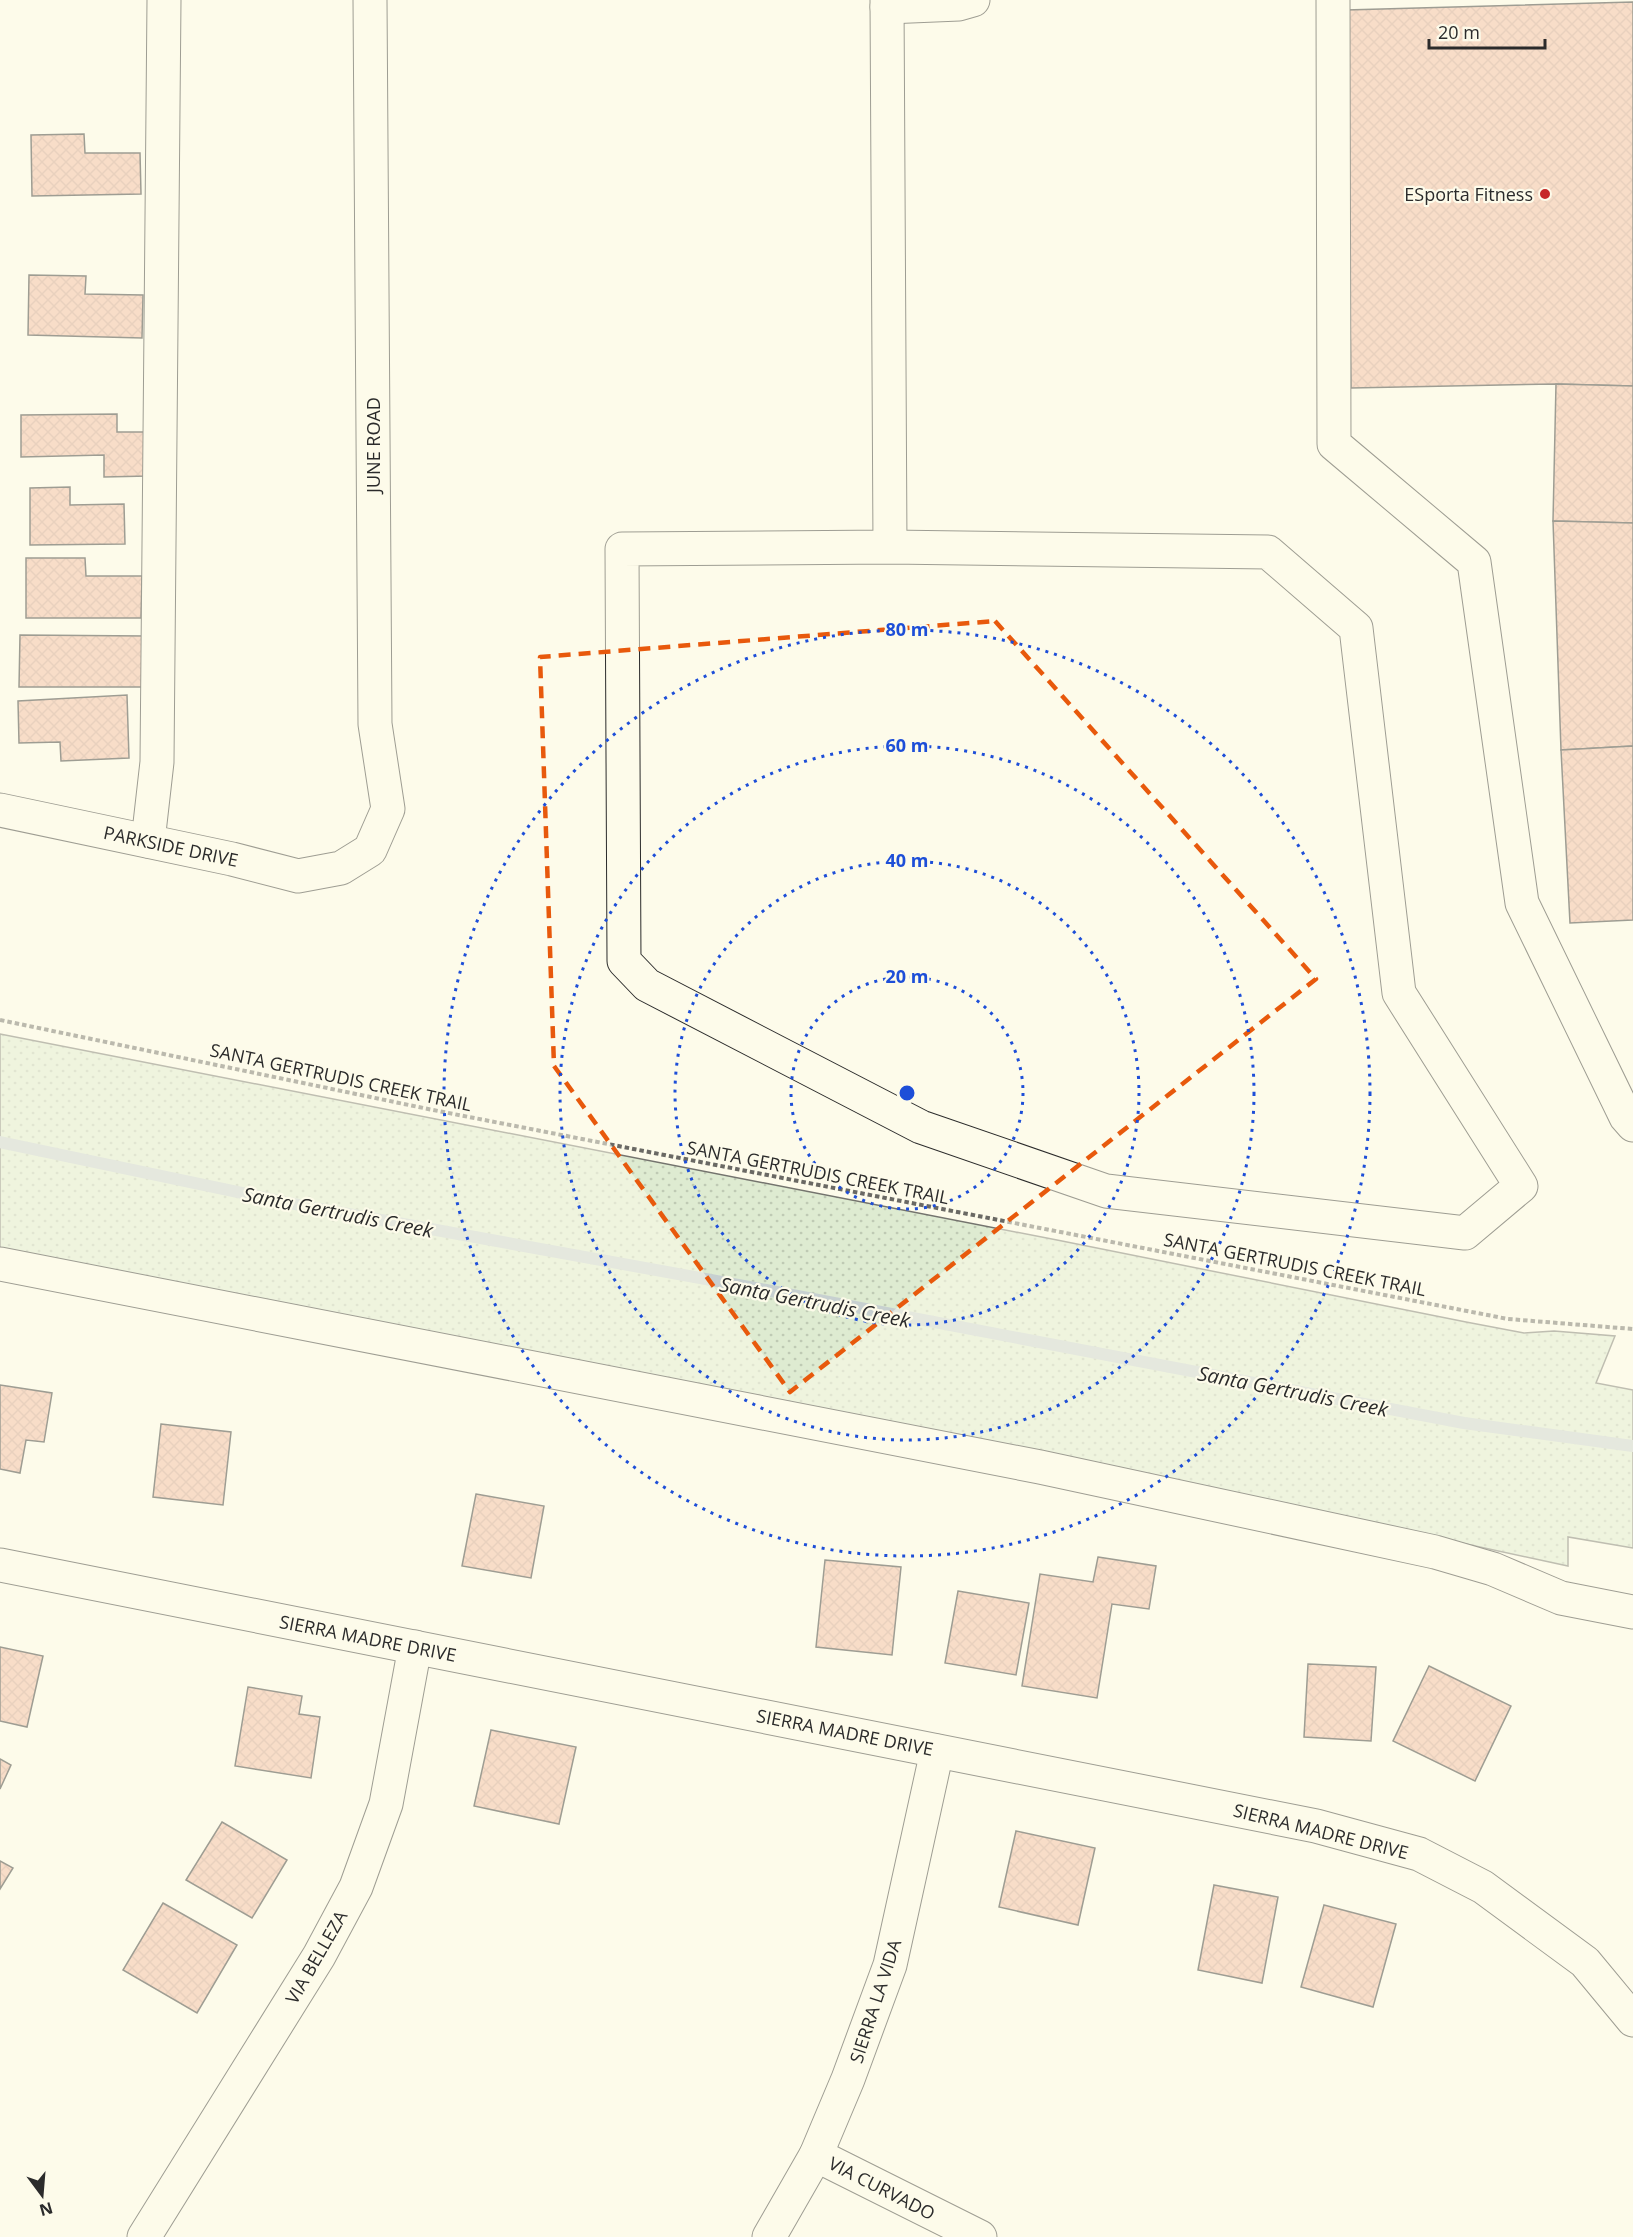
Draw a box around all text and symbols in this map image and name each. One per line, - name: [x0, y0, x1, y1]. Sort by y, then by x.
- scale bar: [1429, 12, 1544, 50]
- text: 20 m: [1438, 20, 1480, 44]
- place label: ESporta Fitness: [1404, 182, 1533, 206]
- marker: ESporta Fitness: [1538, 187, 1552, 201]
- street label: JUNE ROAD: [361, 397, 385, 495]
- text: 80 m: [886, 617, 928, 641]
- text: 60 m: [886, 733, 928, 757]
- street label: PARKSIDE DRIVE: [102, 820, 240, 872]
- text: 40 m: [886, 848, 928, 872]
- text: 20 m: [886, 964, 928, 988]
- street label: SANTA GERTRUDIS CREEK TRAIL: [208, 1038, 474, 1116]
- centre of rings: [897, 1083, 917, 1103]
- street label: SANTA GERTRUDIS CREEK TRAIL: [685, 1135, 951, 1209]
- water label: Santa Gertrudis Creek: [241, 1180, 437, 1244]
- street label: SANTA GERTRUDIS CREEK TRAIL: [1162, 1227, 1428, 1301]
- water label: Santa Gertrudis Creek: [718, 1270, 914, 1334]
- water label: Santa Gertrudis Creek: [1196, 1359, 1392, 1423]
- street label: SIERRA MADRE DRIVE: [278, 1609, 458, 1667]
- street label: SIERRA MADRE DRIVE: [755, 1703, 935, 1761]
- street label: SIERRA MADRE DRIVE: [1231, 1798, 1411, 1864]
- street label: VIA BELLEZA: [280, 1905, 353, 2008]
- street label: SIERRA LA VIDA: [844, 1935, 907, 2066]
- street label: VIA CURVADO: [825, 2151, 939, 2225]
- north arrow: [12, 2165, 72, 2225]
- text: N: [37, 2197, 55, 2222]

